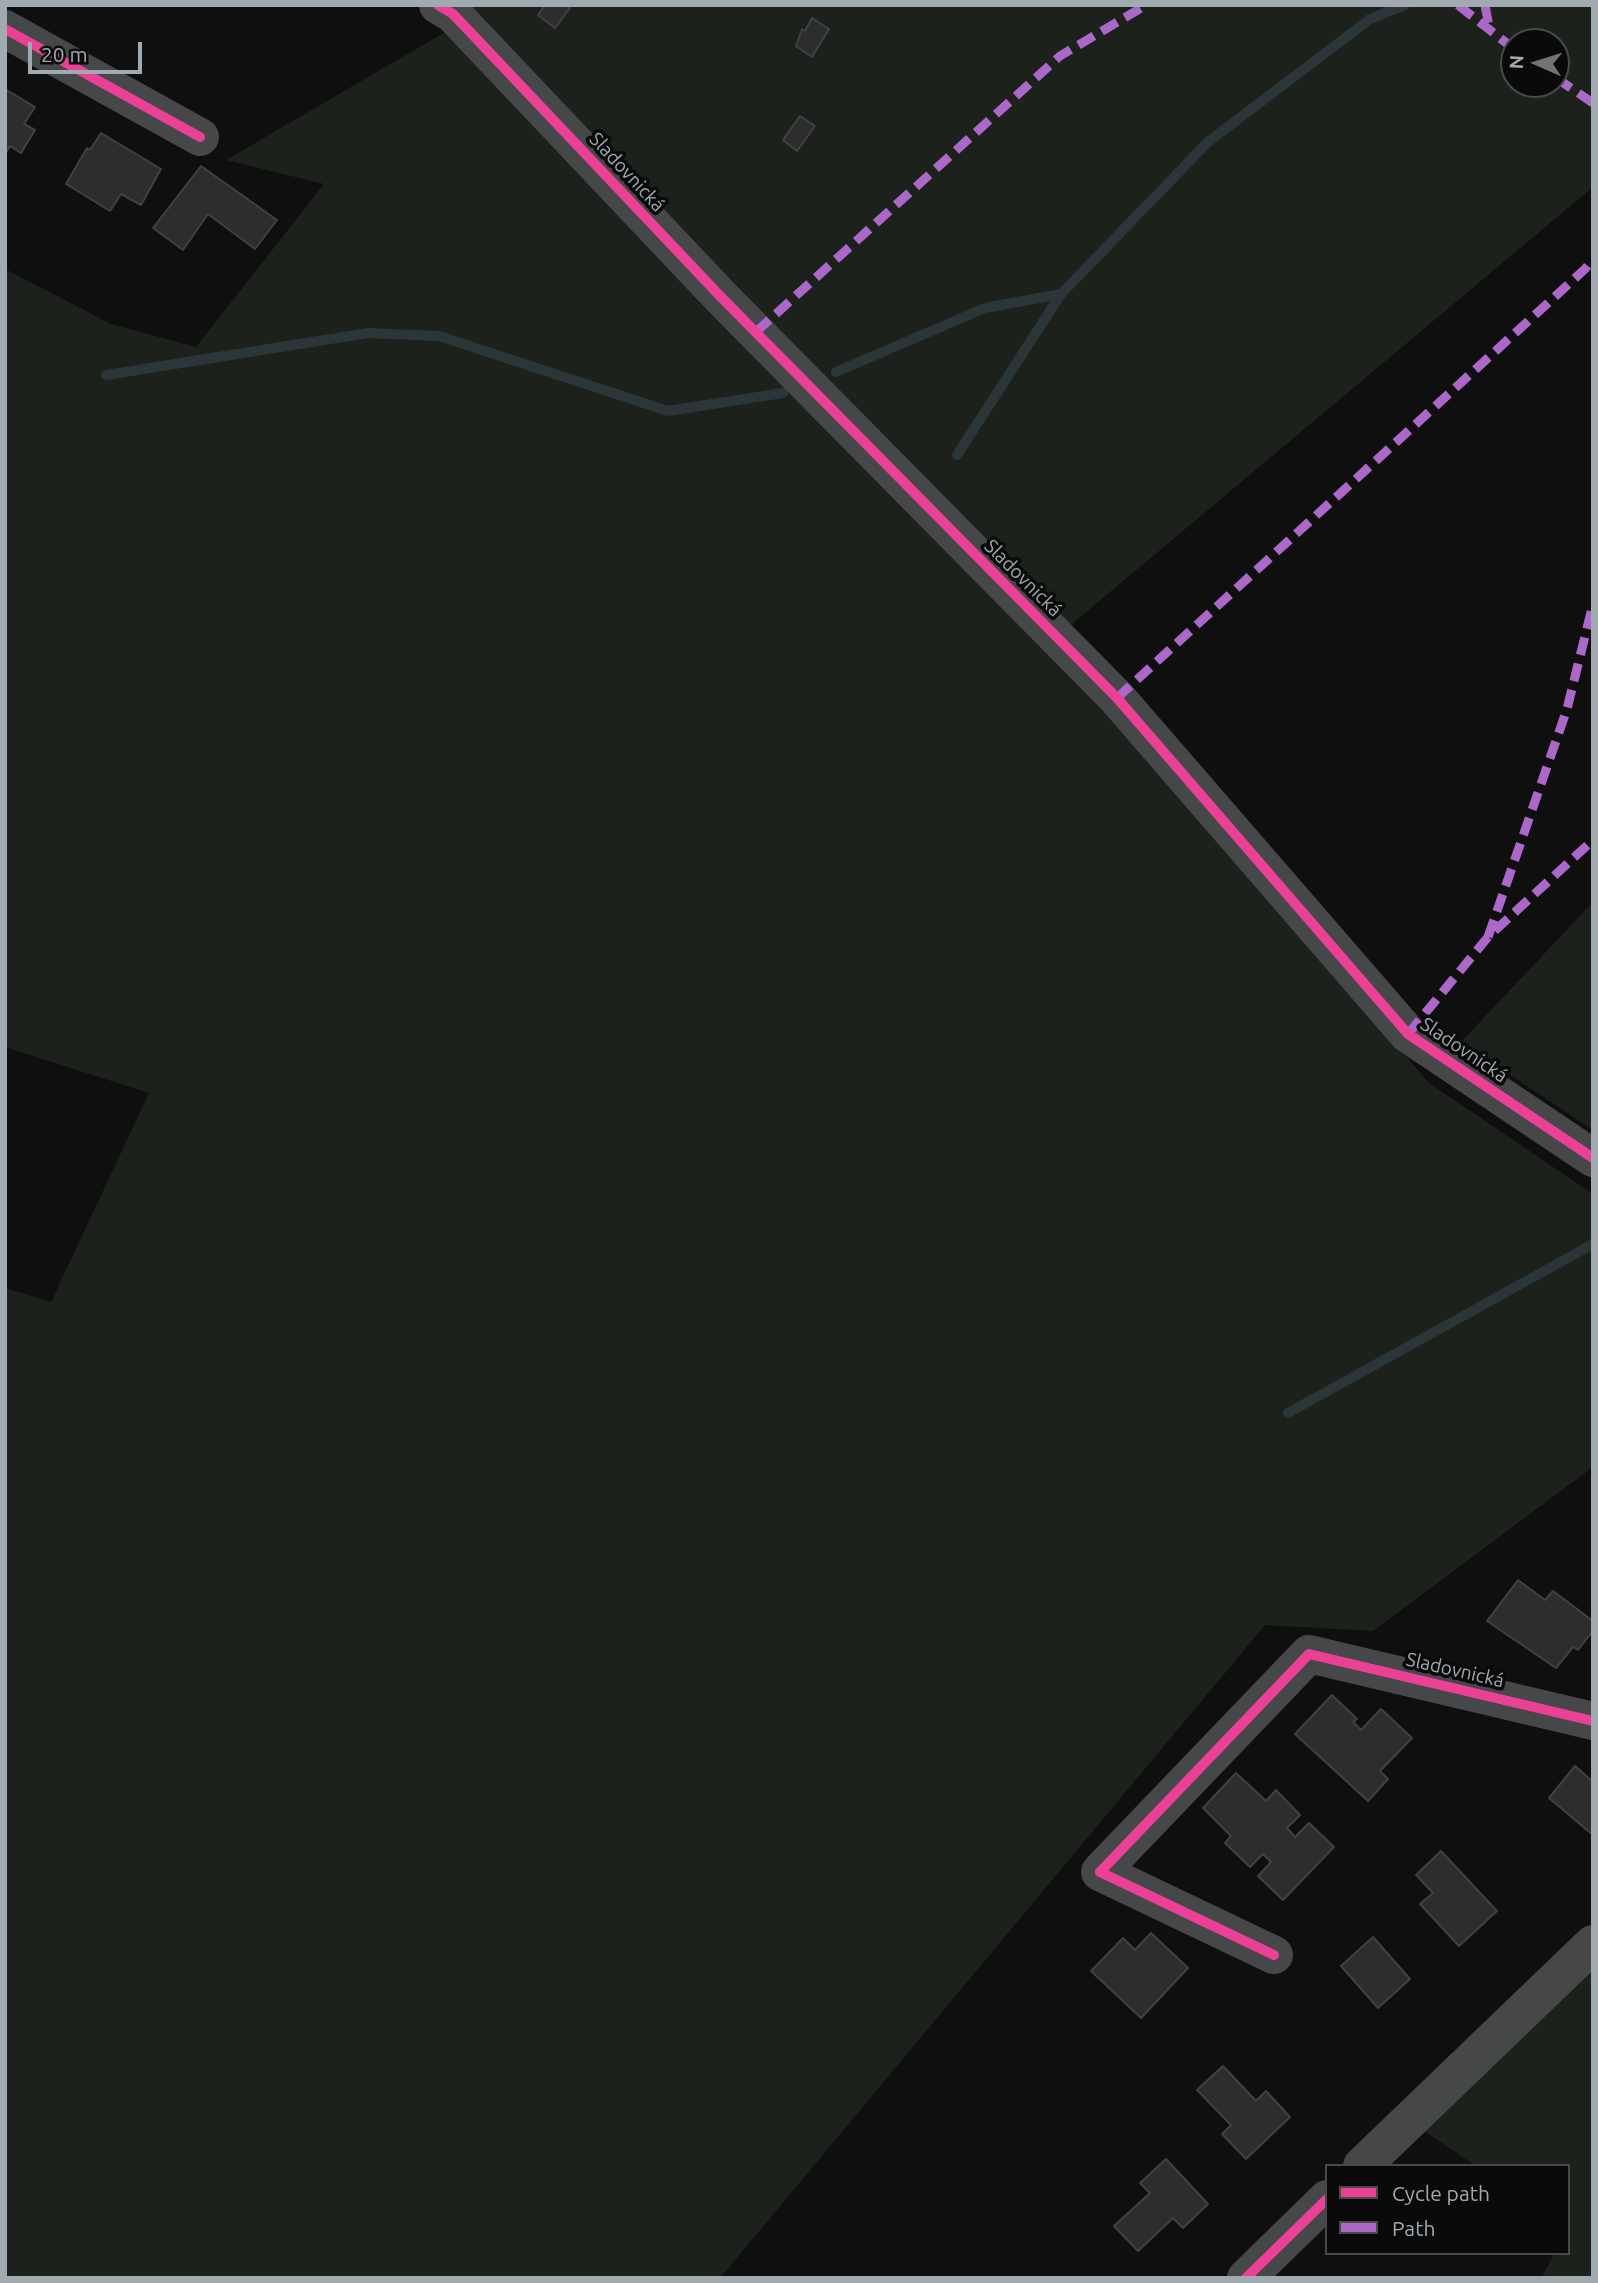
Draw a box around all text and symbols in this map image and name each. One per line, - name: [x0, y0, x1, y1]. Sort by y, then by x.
- scale bar: [32, 28, 145, 72]
- north arrow: [1500, 28, 1570, 98]
- text: 20 m: [41, 42, 88, 66]
- text: N: [1505, 54, 1527, 70]
- street label: Sladovnická: [585, 128, 669, 216]
- street label: Sladovnická: [980, 535, 1066, 621]
- street label: Sladovnická: [1416, 1013, 1512, 1087]
- street label: Sladovnická: [1404, 1648, 1506, 1692]
- legend: [1325, 2164, 1570, 2255]
- text: Cycle path: [1392, 2181, 1490, 2205]
- text: Path: [1392, 2216, 1435, 2240]

